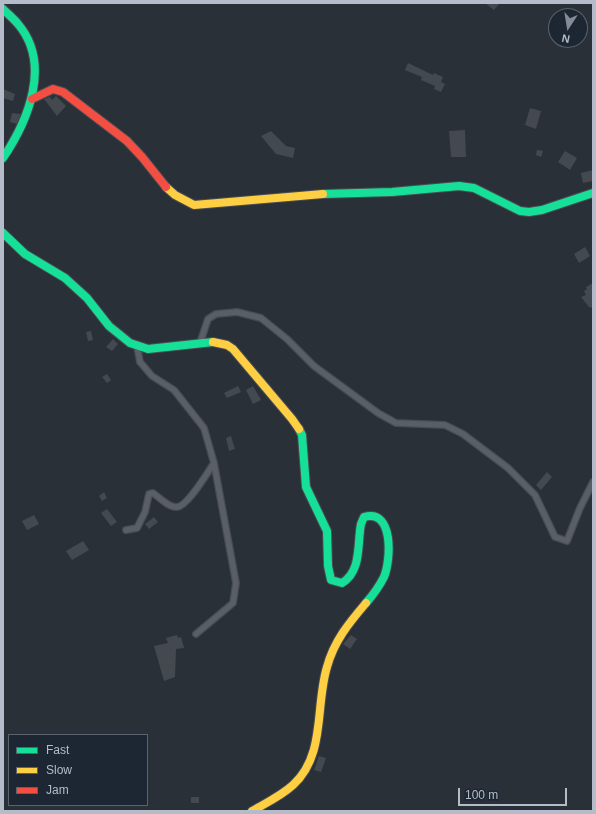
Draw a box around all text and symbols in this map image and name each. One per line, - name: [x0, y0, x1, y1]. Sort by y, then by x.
- north arrow: [548, 8, 588, 48]
- text: N: [561, 32, 571, 45]
- legend: [8, 734, 148, 806]
- text: Fast: [46, 743, 69, 757]
- text: Slow: [46, 763, 72, 777]
- scale bar: [460, 780, 569, 806]
- text: Jam: [46, 783, 69, 797]
- text: 100 m: [465, 788, 498, 802]

